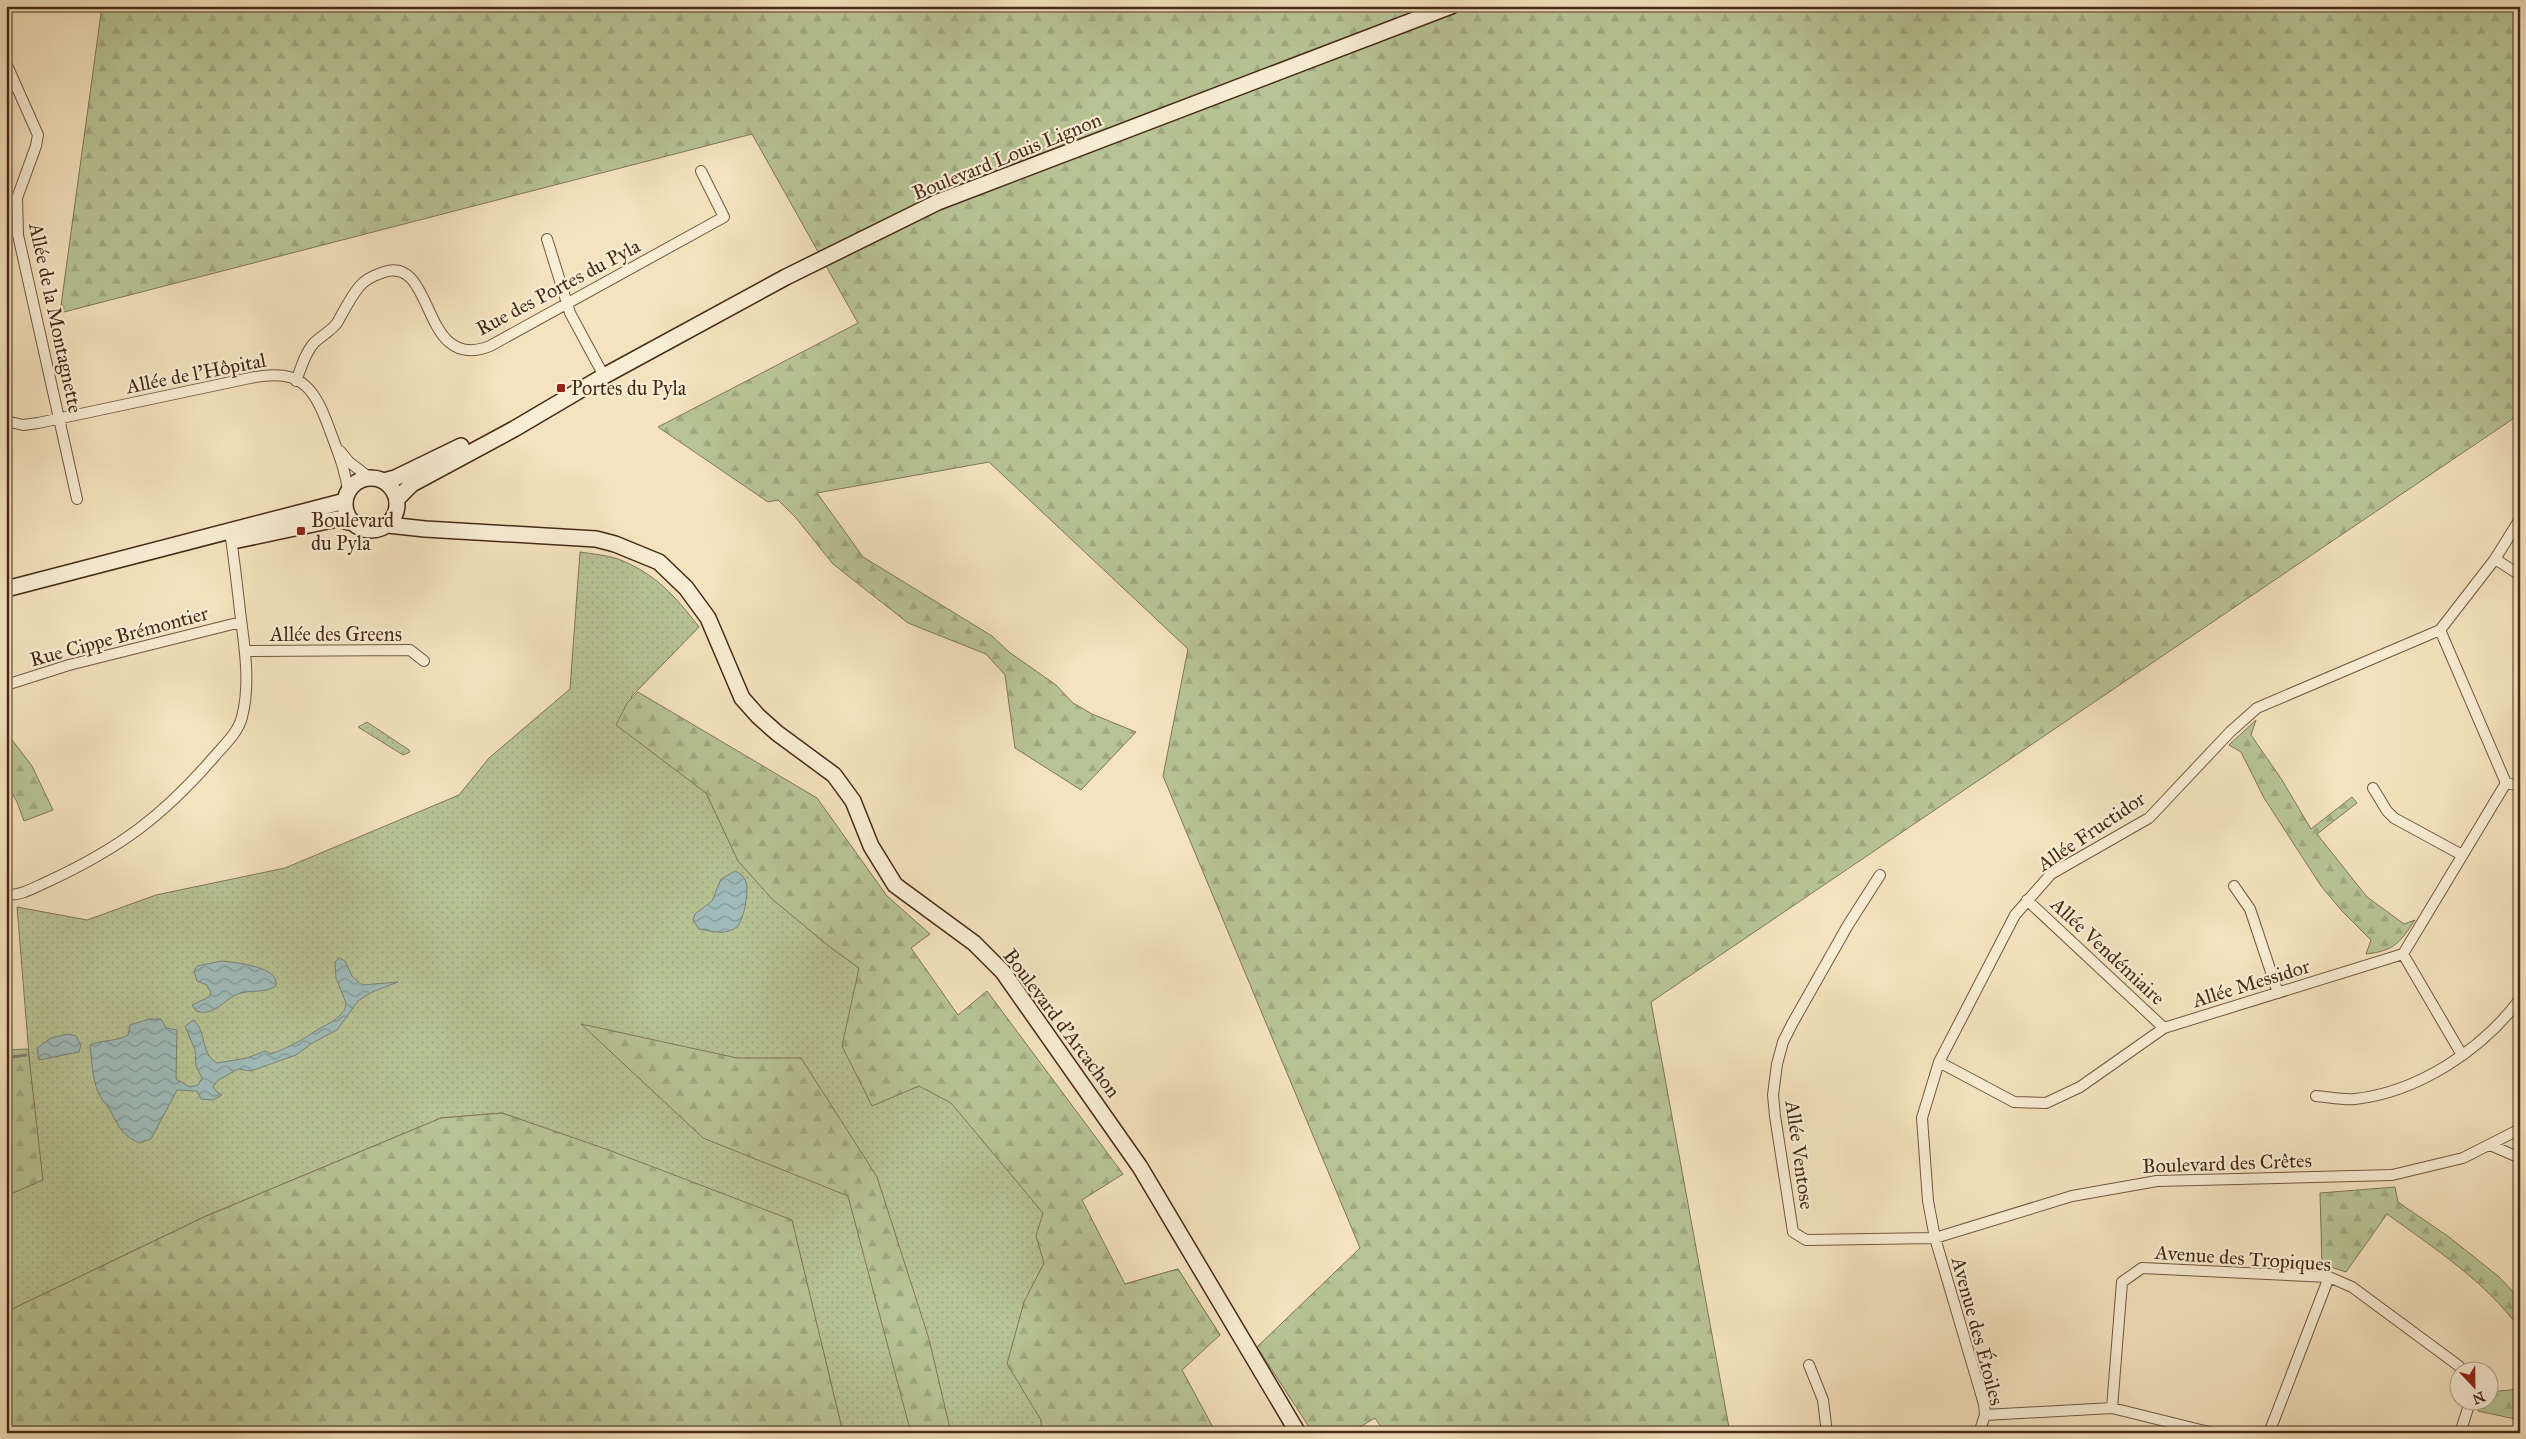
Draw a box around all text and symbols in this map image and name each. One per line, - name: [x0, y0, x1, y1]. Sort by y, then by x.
- street label: Boulevard Louis Lignon: [909, 107, 1106, 206]
- street label: Allée de la Montagnette: [23, 220, 88, 416]
- street label: Rue des Portes du Pyla: [472, 233, 645, 340]
- street label: Allée de l’Hôpital: [123, 348, 269, 399]
- place label: Portes du Pyla: [571, 376, 687, 400]
- marker: Portes du Pyla: [555, 382, 567, 394]
- place label: Boulevard du Pyla: [311, 508, 394, 555]
- marker: Boulevard du Pyla: [295, 525, 307, 537]
- street label: Rue Cippe Brémontier: [27, 600, 211, 671]
- street label: Allée des Greens: [269, 622, 402, 646]
- street label: Allée Fructidor: [2032, 786, 2150, 876]
- street label: Allée Vendémiaire: [2045, 891, 2170, 1010]
- street label: Boulevard d'Arcachon: [998, 944, 1126, 1102]
- street label: Allée Messidor: [2188, 954, 2313, 1013]
- street label: Allée Ventose: [1780, 1098, 1820, 1211]
- street label: Boulevard des Crêtes: [2142, 1148, 2312, 1178]
- street label: Avenue des Tropiques: [2153, 1240, 2332, 1277]
- street label: Avenue des Étoiles: [1946, 1253, 2011, 1408]
- north arrow: [2448, 1362, 2498, 1412]
- text: N: [2470, 1387, 2487, 1408]

